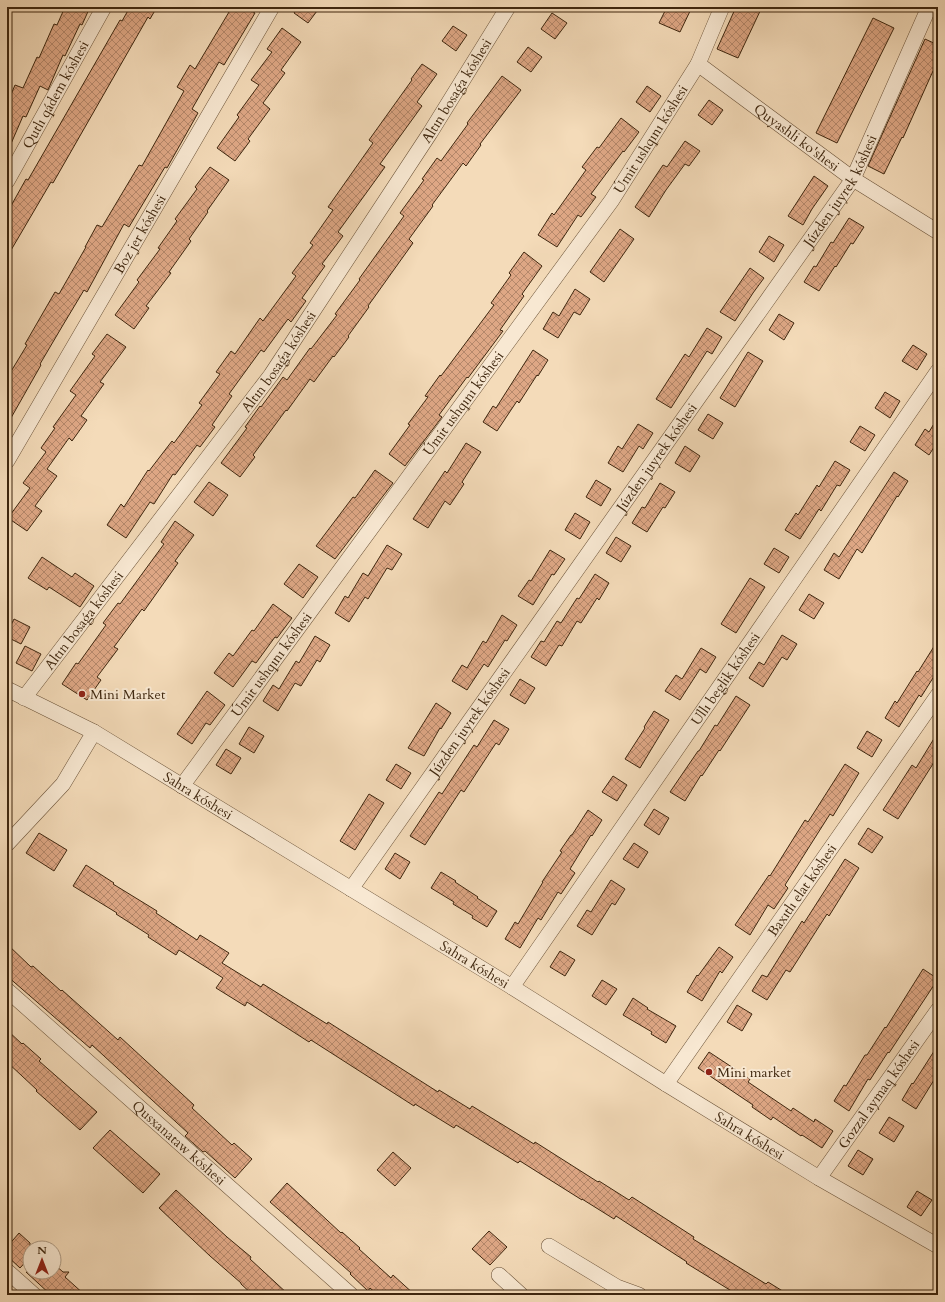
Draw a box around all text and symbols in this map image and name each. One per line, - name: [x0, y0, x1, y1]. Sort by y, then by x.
- street label: Altın bosaǵa kóshesi: [417, 35, 496, 147]
- street label: Qutlı qádem kóshesi: [17, 37, 93, 152]
- street label: Úmit ushqını kóshesi: [609, 81, 692, 197]
- street label: Quyashli ko'shesi: [750, 99, 844, 175]
- street label: Júzden juyrek kóshesi: [797, 131, 881, 252]
- street label: Boz jer kóshesi: [109, 191, 170, 277]
- street label: Altın bosaǵa kóshesi: [236, 307, 320, 416]
- street label: Úmit ushqını kóshesi: [418, 347, 508, 459]
- street label: Júzden juyrek kóshesi: [610, 399, 701, 517]
- street label: Altın bosaǵa kóshesi: [40, 567, 127, 673]
- street label: Úmit ushqını kóshesi: [227, 608, 316, 720]
- street label: Ullı beglik kóshesi: [686, 628, 764, 729]
- street label: Júzden juyrek kóshesi: [423, 664, 514, 781]
- place label: Mini Market: [90, 685, 166, 704]
- marker: Mini Market: [77, 689, 87, 699]
- street label: Sahra kóshesi: [160, 767, 236, 824]
- street label: Baxıtlı elat kóshesi: [763, 840, 841, 940]
- street label: Sahra kóshesi: [436, 936, 513, 993]
- street label: Gozzal aymaq kóshesi: [833, 1035, 924, 1152]
- place label: Mini market: [717, 1063, 792, 1082]
- marker: Mini market: [704, 1067, 714, 1077]
- street label: Qusxanataw kóshesi: [128, 1096, 230, 1189]
- street label: Sahra kóshesi: [712, 1107, 788, 1164]
- north arrow: [22, 1240, 62, 1280]
- text: N: [37, 1243, 47, 1258]

